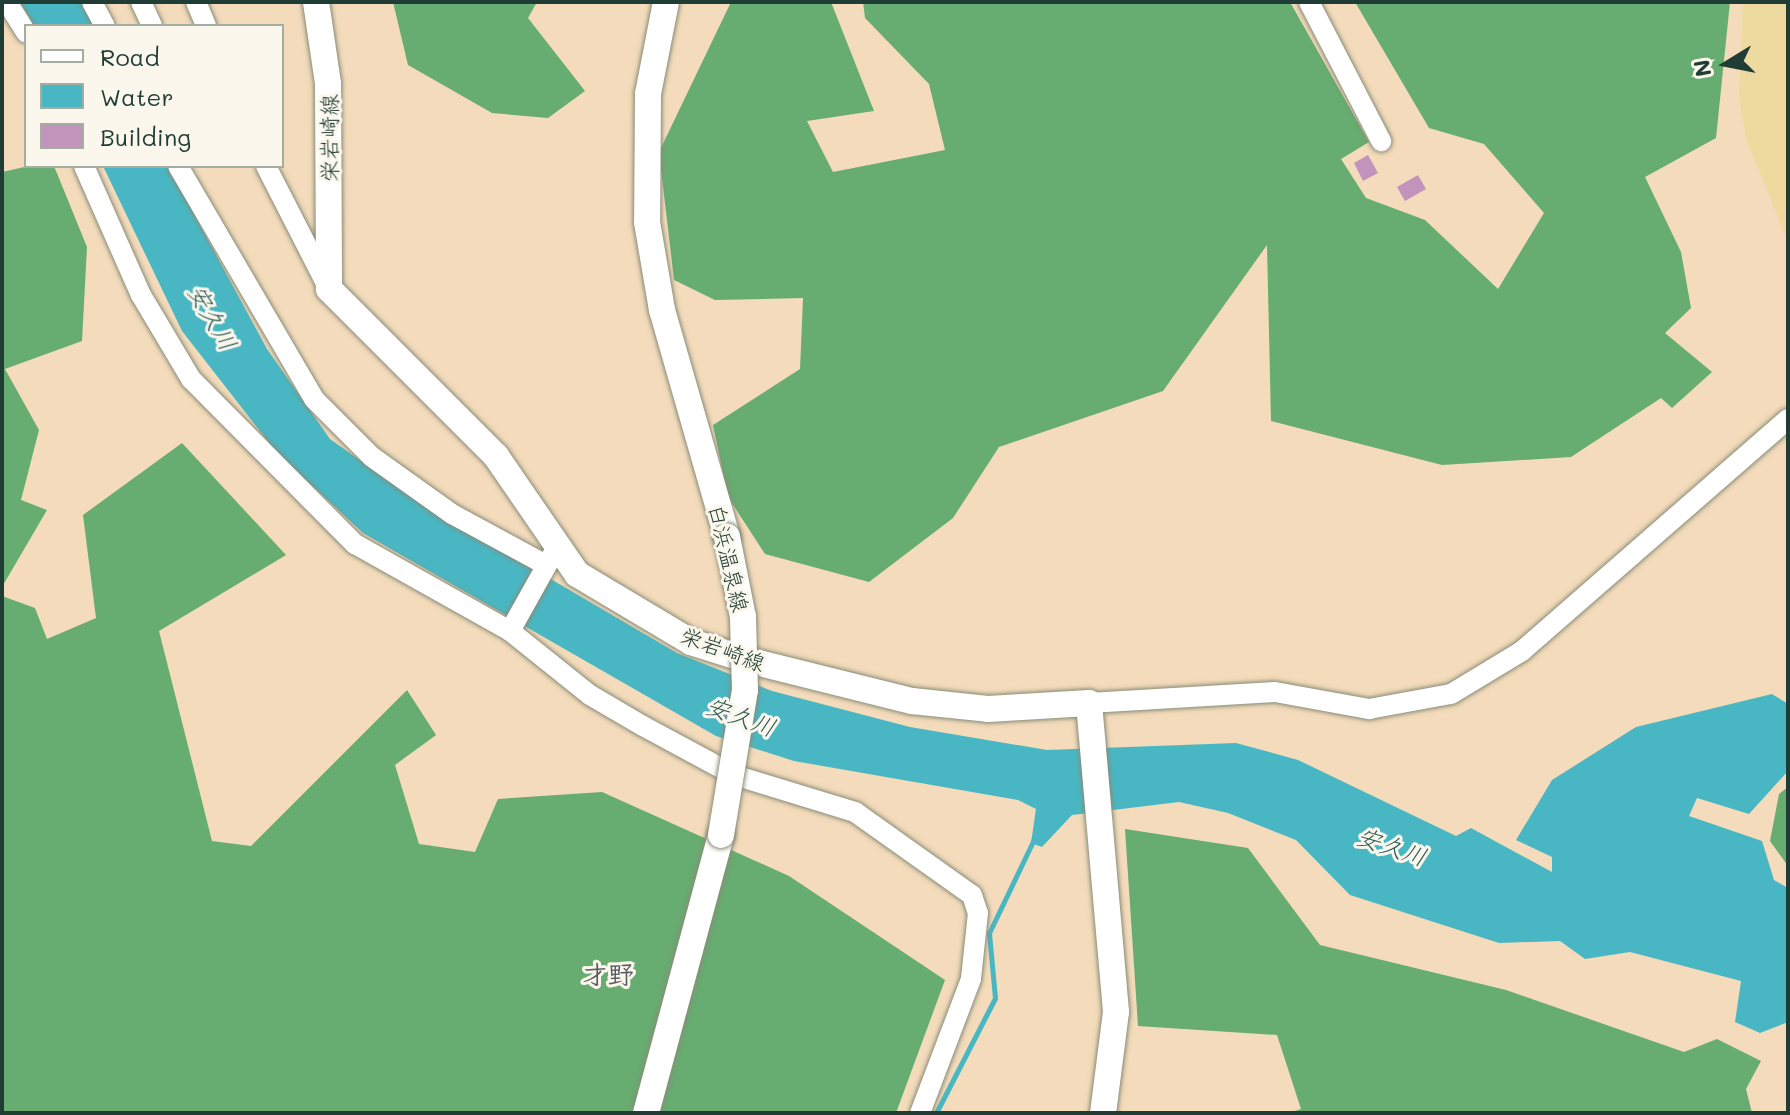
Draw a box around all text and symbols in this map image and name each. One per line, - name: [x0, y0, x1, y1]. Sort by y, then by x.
- legend: [24, 24, 284, 168]
- north arrow: [1686, 24, 1766, 104]
- text: Road: [100, 41, 160, 72]
- text: N: [1686, 58, 1718, 79]
- text: Water: [100, 81, 174, 112]
- street label: 栄岩崎線: [316, 94, 342, 182]
- text: Building: [100, 121, 191, 152]
- water label: 安久川: [183, 279, 243, 355]
- street label: 白浜温泉線: [704, 501, 754, 615]
- street label: 栄岩崎線: [677, 622, 769, 676]
- water label: 安久川: [702, 690, 780, 742]
- water label: 安久川: [1353, 821, 1431, 871]
- district label: 才野: [582, 959, 634, 991]

